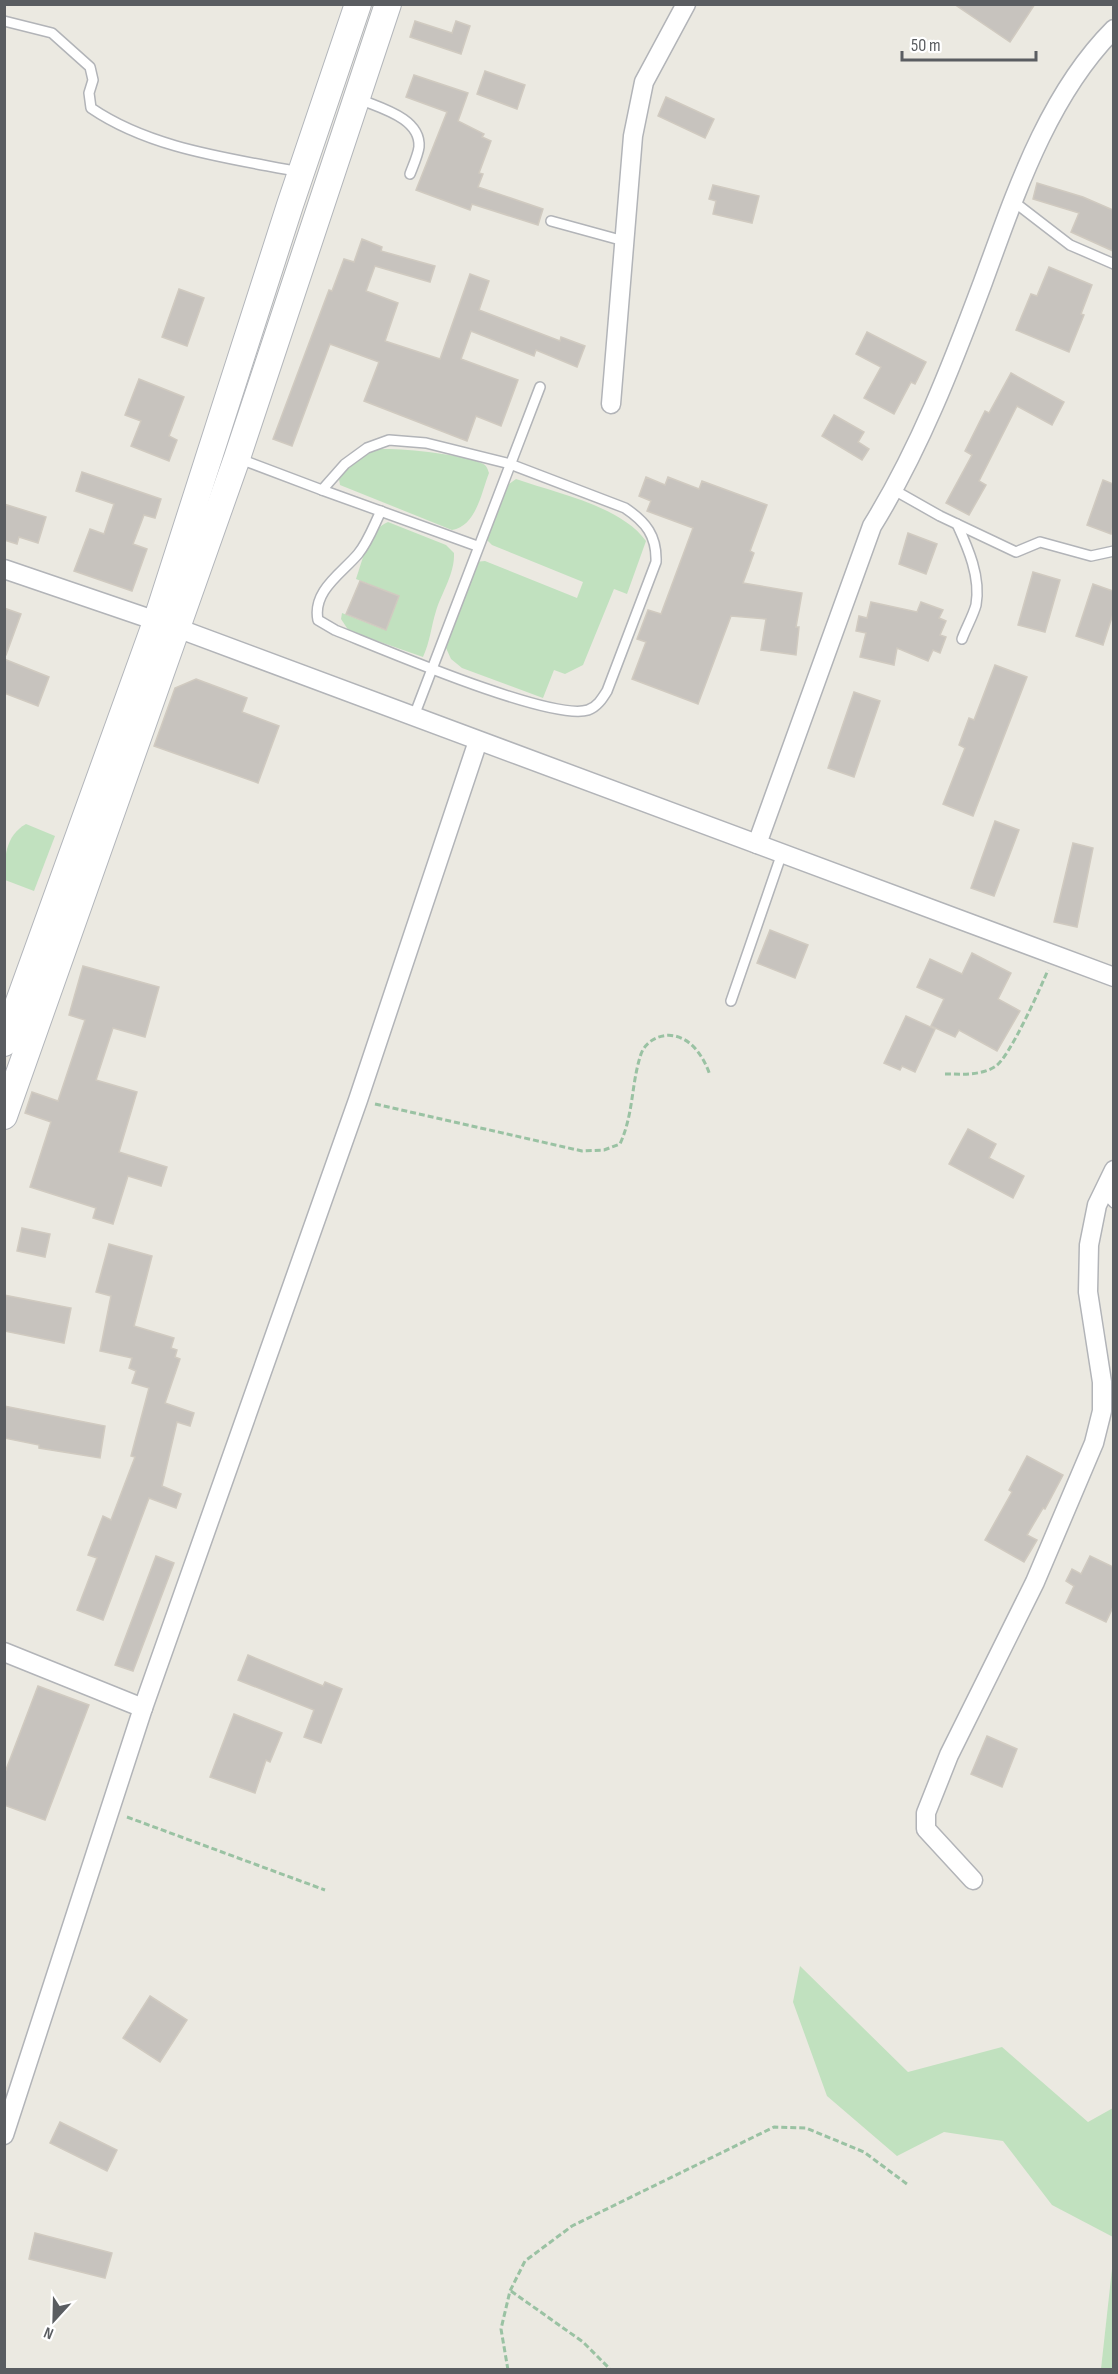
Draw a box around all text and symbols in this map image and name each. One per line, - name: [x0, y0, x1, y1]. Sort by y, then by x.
- scale bar: [902, 24, 1036, 62]
- text: 50 m: [911, 35, 941, 56]
- north arrow: [24, 2290, 84, 2350]
- text: N: [41, 2322, 56, 2343]

